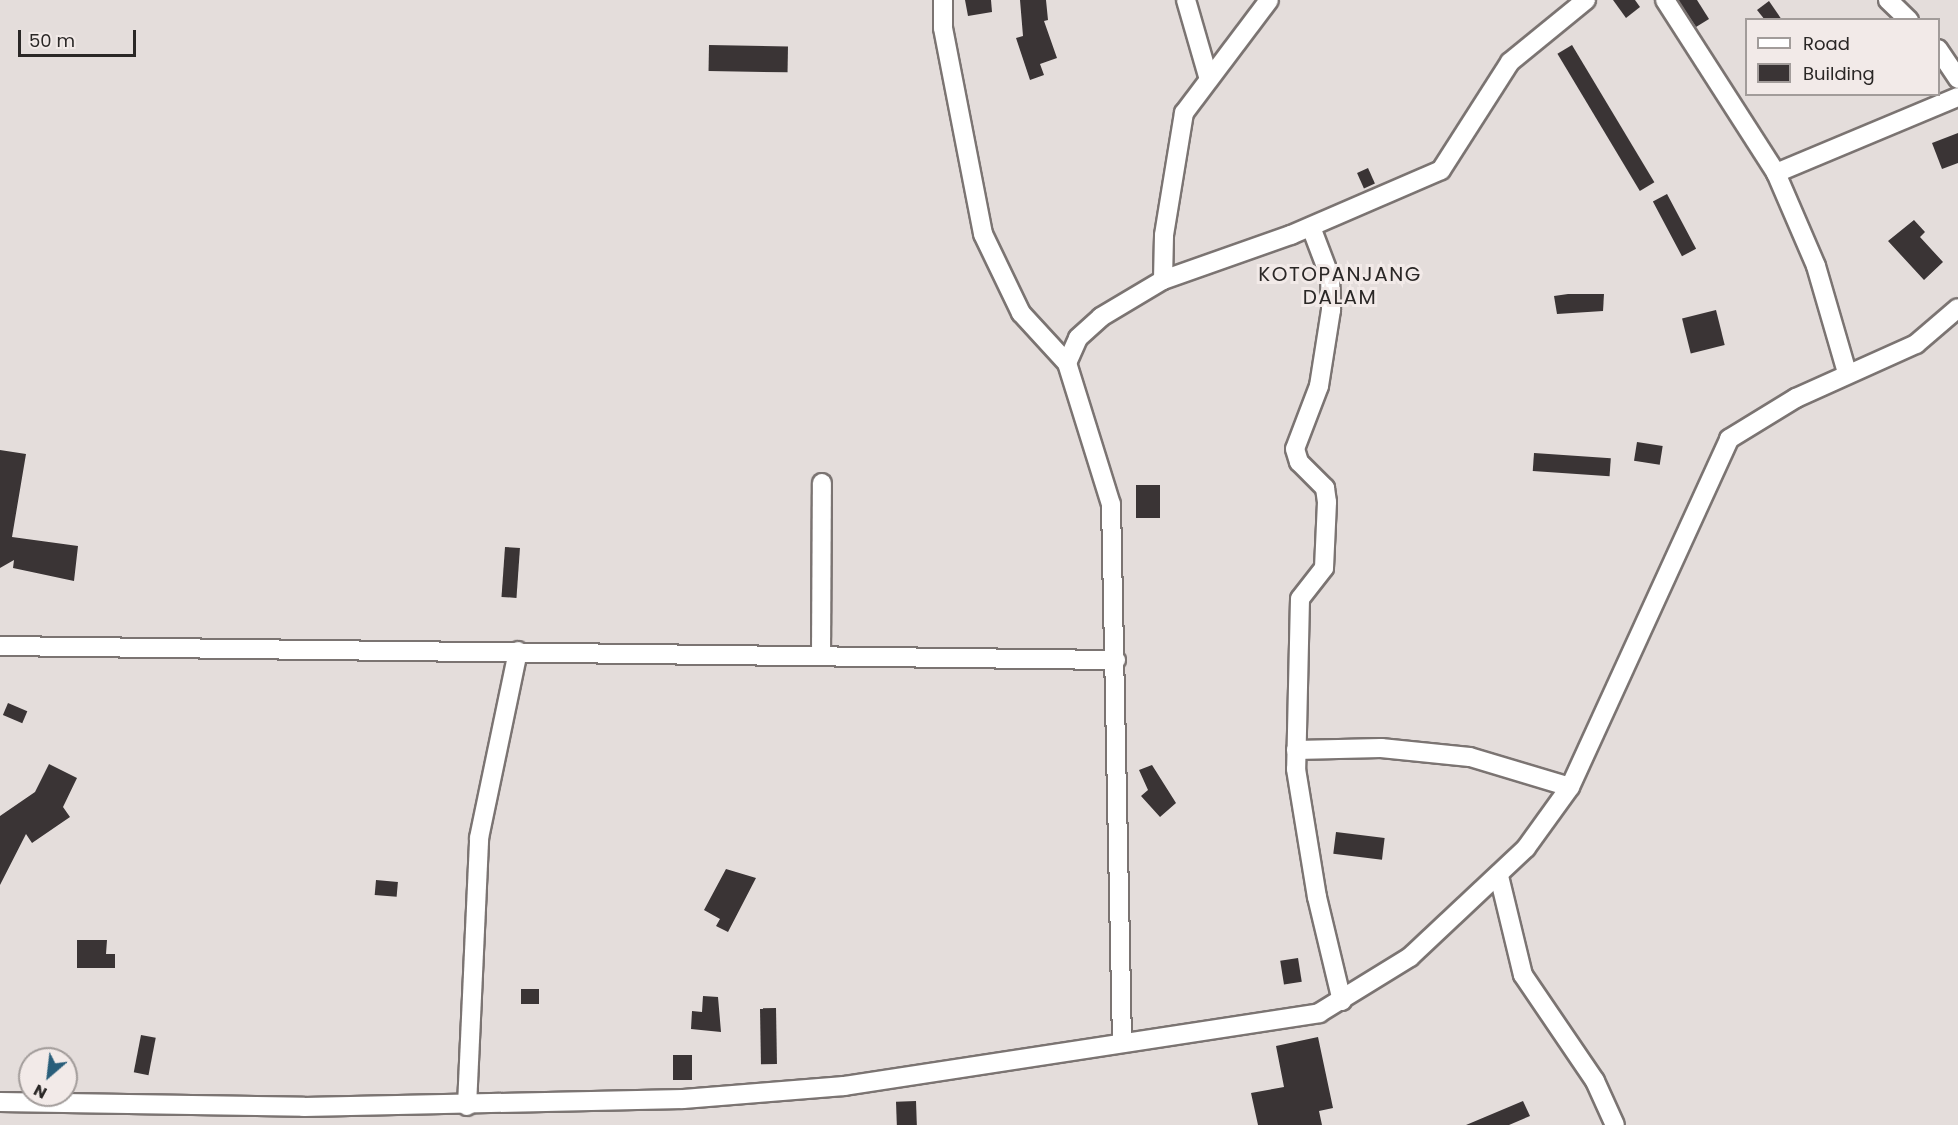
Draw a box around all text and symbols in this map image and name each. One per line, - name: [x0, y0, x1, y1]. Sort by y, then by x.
- scale bar: [21, 18, 140, 56]
- legend: [1745, 18, 1940, 96]
- text: 50 m: [29, 28, 75, 53]
- text: Road: [1803, 31, 1850, 56]
- text: Building: [1803, 61, 1875, 86]
- district label: KOTOPANJANG DALAM: [1258, 262, 1422, 309]
- north arrow: [18, 1047, 78, 1107]
- text: N: [30, 1079, 51, 1105]

